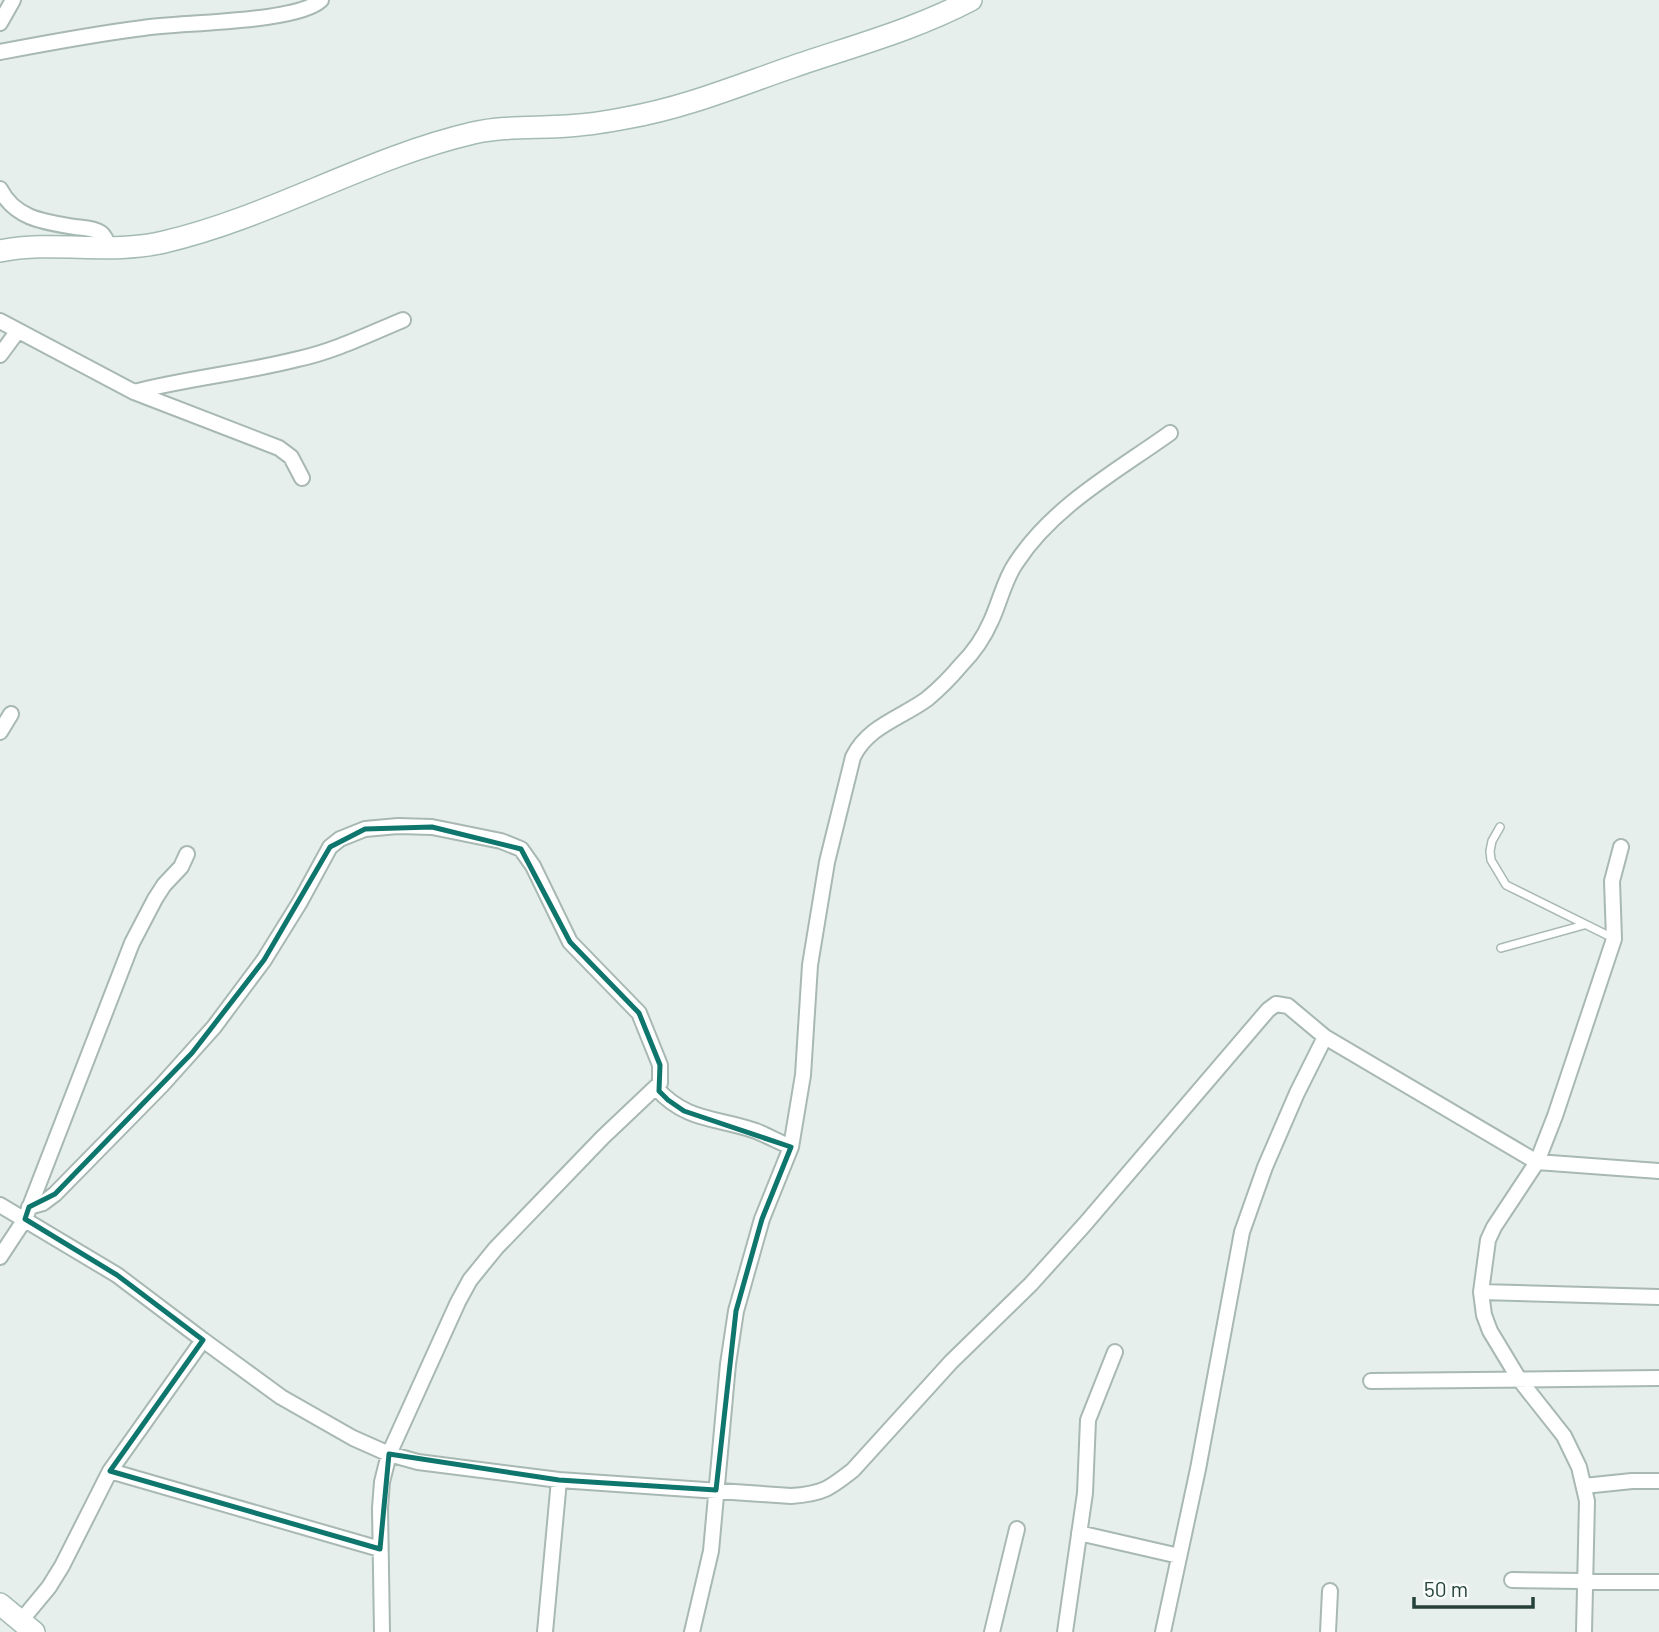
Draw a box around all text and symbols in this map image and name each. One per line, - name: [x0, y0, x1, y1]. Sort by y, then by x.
- scale bar: [1414, 1566, 1533, 1610]
- text: 50 m: [1424, 1576, 1468, 1601]

